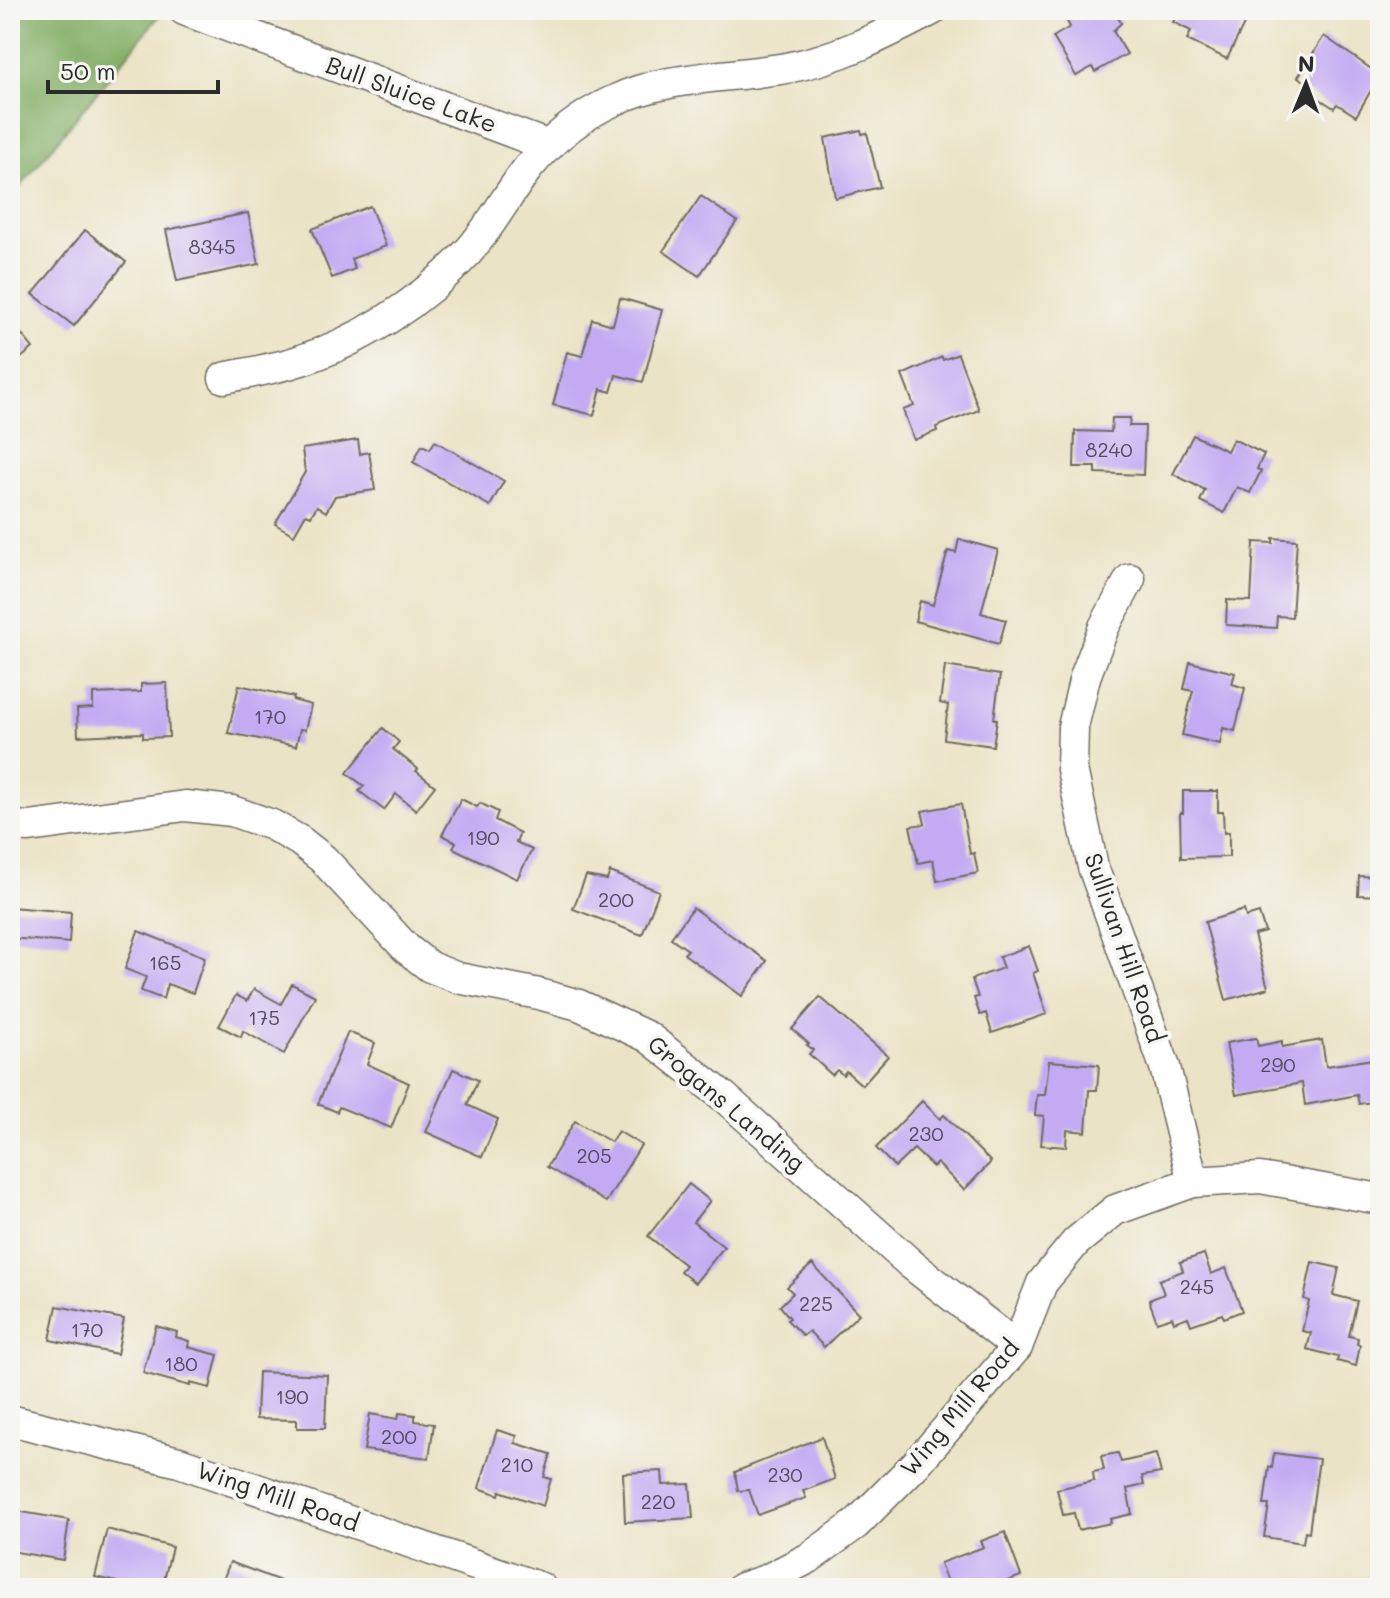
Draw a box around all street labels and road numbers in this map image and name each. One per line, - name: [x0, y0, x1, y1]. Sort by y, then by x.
- street label: Bull Sluice Lake: [322, 48, 501, 139]
- street label: Sullivan Hill Road: [1078, 849, 1172, 1046]
- street label: Grogans Landing: [642, 1028, 812, 1178]
- street label: Wing Mill Road: [893, 1332, 1025, 1482]
- street label: Wing Mill Road: [193, 1453, 364, 1538]

